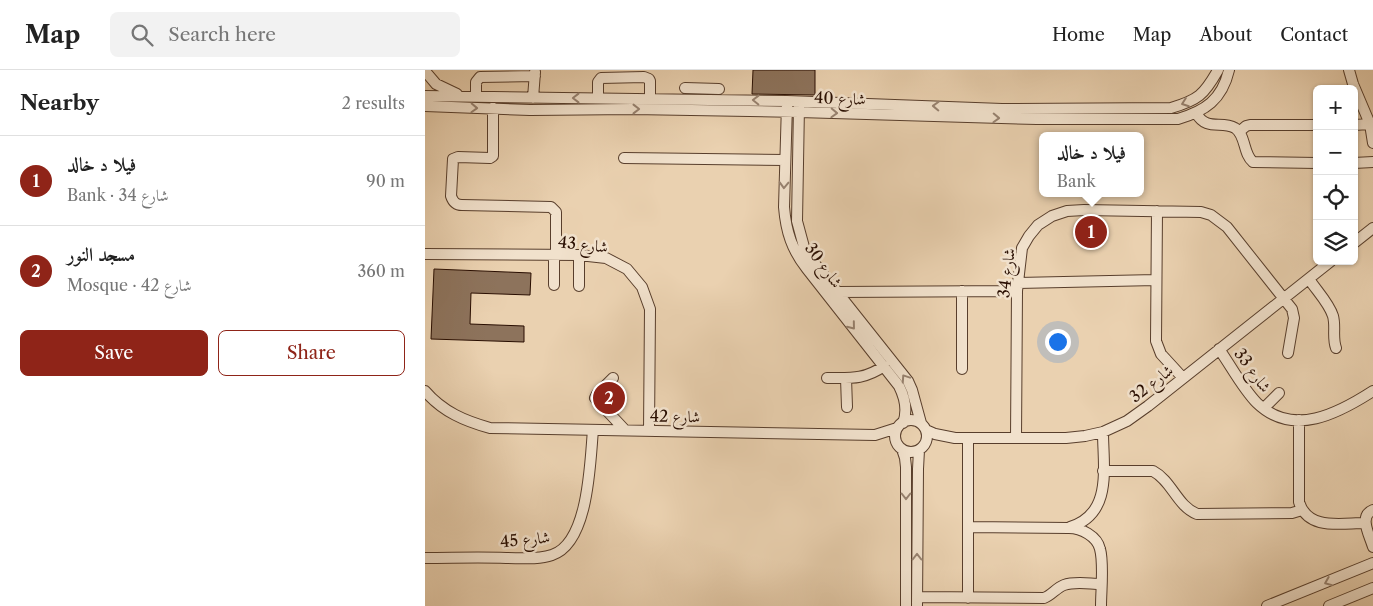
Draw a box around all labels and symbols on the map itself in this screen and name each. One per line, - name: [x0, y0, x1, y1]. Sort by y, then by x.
- street label: شارع 40: [814, 87, 866, 113]
- one-way arrow: [572, 93, 580, 103]
- one-way arrow: [752, 95, 760, 106]
- one-way arrow: [1181, 97, 1190, 107]
- one-way arrow: [932, 101, 940, 111]
- one-way arrow: [470, 102, 478, 113]
- one-way arrow: [632, 104, 640, 114]
- one-way arrow: [830, 107, 838, 118]
- one-way arrow: [992, 113, 1000, 123]
- one-way arrow: [779, 181, 790, 189]
- pin: 1: [1075, 213, 1107, 251]
- street label: شارع 43: [557, 231, 609, 261]
- street label: شارع 30: [798, 238, 847, 294]
- street label: شارع 34: [993, 247, 1023, 300]
- one-way arrow: [846, 320, 854, 329]
- your location: [1045, 329, 1071, 355]
- street label: شارع 33: [1227, 344, 1276, 398]
- street label: شارع 32: [1125, 360, 1179, 409]
- one-way arrow: [902, 374, 911, 384]
- pin: 2: [593, 379, 625, 417]
- street label: شارع 42: [650, 406, 700, 430]
- one-way arrow: [901, 493, 911, 501]
- street label: شارع 45: [499, 526, 551, 556]
- one-way arrow: [912, 553, 922, 561]
- one-way arrow: [1324, 575, 1333, 586]

